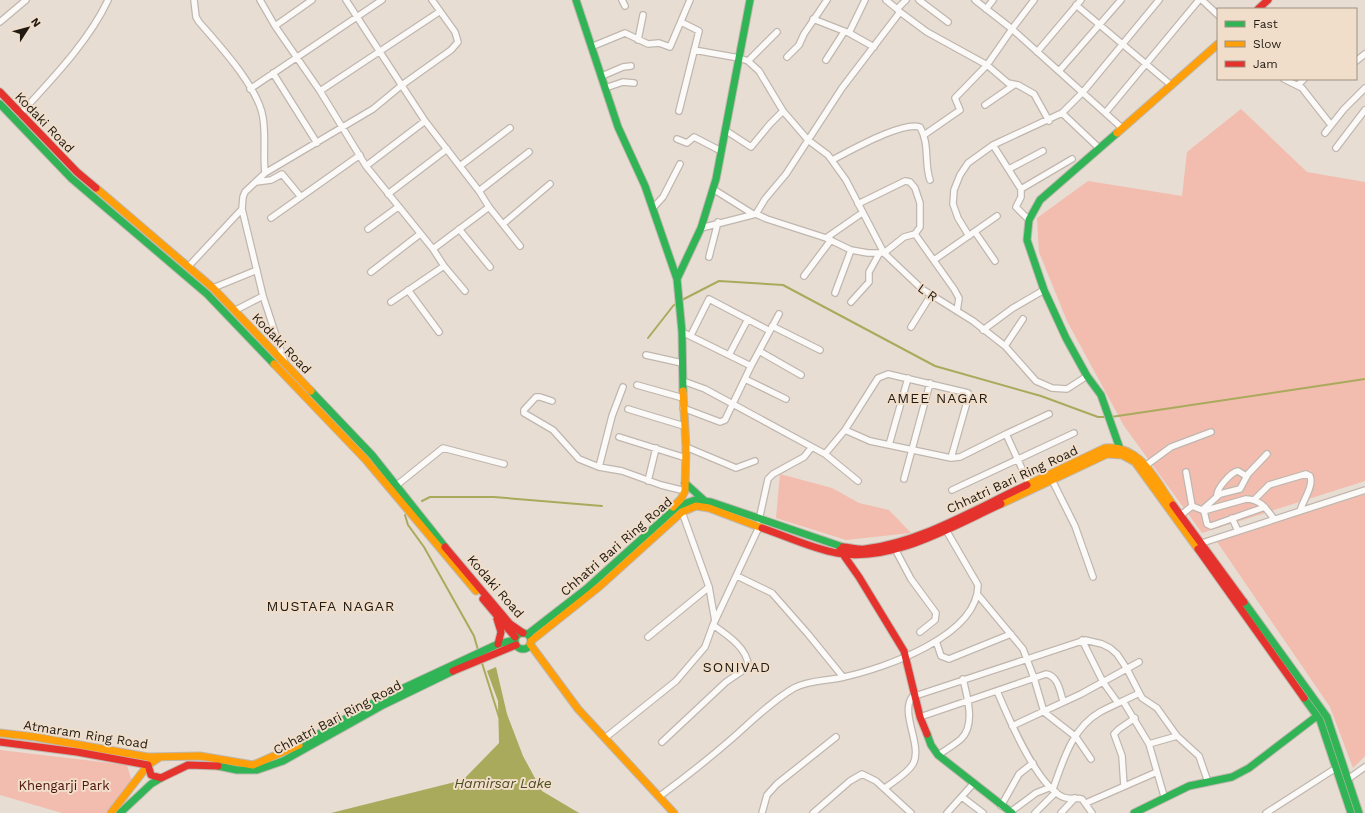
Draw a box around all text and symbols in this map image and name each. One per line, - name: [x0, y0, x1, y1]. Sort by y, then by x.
- north arrow: [8, 8, 48, 48]
- legend: [1217, 8, 1357, 80]
- text: N: [28, 15, 43, 30]
- text: Fast: [1253, 17, 1278, 31]
- text: Slow: [1253, 37, 1281, 51]
- text: Jam: [1253, 57, 1278, 71]
- street label: Kodaki Road: [12, 89, 77, 156]
- street label: L R: [915, 280, 941, 305]
- street label: Kodaki Road: [249, 310, 314, 377]
- district label: AMEE NAGAR: [887, 390, 989, 406]
- street label: Chhatri Bari Ring Road: [944, 442, 1080, 516]
- street label: Chhatri Bari Ring Road: [557, 494, 675, 599]
- street label: Kodaki Road: [464, 552, 527, 621]
- district label: MUSTAFA NAGAR: [267, 598, 395, 614]
- district label: SONIVAD: [703, 659, 771, 675]
- street label: Chhatri Bari Ring Road: [271, 677, 404, 758]
- street label: Atmaram Ring Road: [23, 717, 149, 752]
- water label: Hamirsar Lake: [454, 775, 552, 791]
- park label: Khengarji Park: [18, 778, 110, 793]

